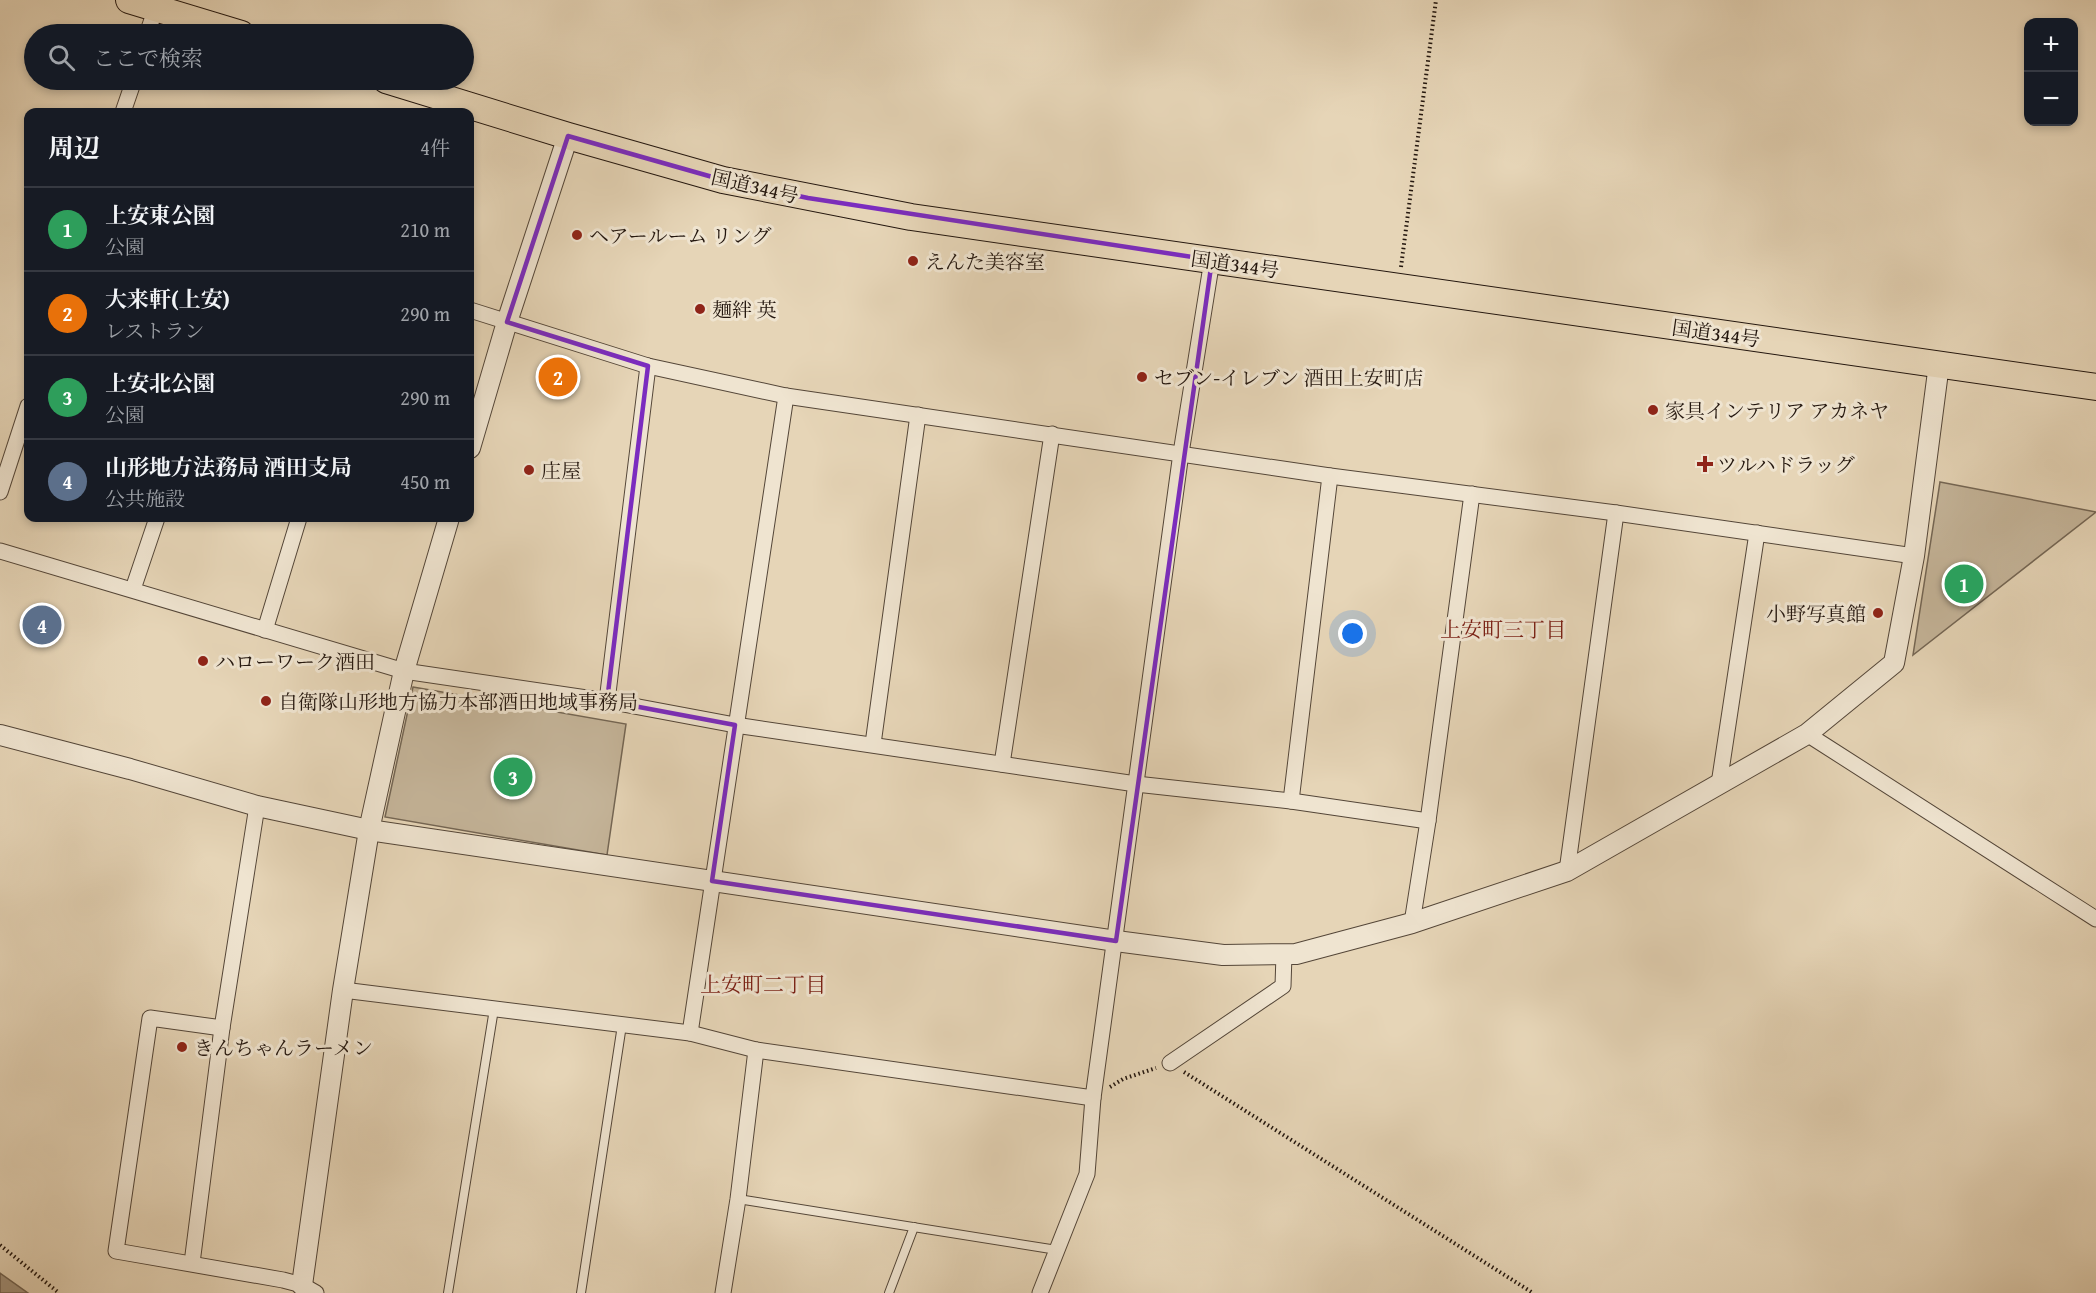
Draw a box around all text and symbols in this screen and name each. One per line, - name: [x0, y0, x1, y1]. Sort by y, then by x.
- map controls: [2024, 18, 2078, 126]
- button: +: [2024, 18, 2078, 72]
- search box: [24, 24, 474, 90]
- icon: search: [45, 41, 78, 74]
- text: ここで検索: [93, 42, 203, 74]
- button: −: [2024, 72, 2078, 126]
- text: 周辺: [48, 128, 100, 167]
- text: 4件: [420, 133, 450, 162]
- street label: 国道344号: [708, 162, 802, 210]
- text: 上安東公園: [105, 199, 215, 231]
- text: 1: [62, 215, 73, 244]
- text: 210 m: [400, 215, 450, 244]
- place label: ヘアールーム リング: [589, 221, 771, 250]
- marker: ヘアールーム リング: [570, 228, 584, 242]
- text: 公園: [105, 232, 145, 261]
- street label: 国道344号: [1189, 243, 1281, 285]
- place label: えんた美容室: [925, 247, 1045, 276]
- marker: えんた美容室: [906, 254, 920, 268]
- text: 大来軒(上安): [105, 283, 230, 315]
- place label: 麺絆 英: [712, 295, 776, 324]
- text: 2: [62, 299, 73, 328]
- text: 290 m: [400, 299, 450, 328]
- marker: 麺絆 英: [693, 302, 707, 316]
- street label: 国道344号: [1670, 312, 1762, 354]
- text: レストラン: [105, 316, 204, 345]
- pin: 2: [538, 354, 578, 400]
- place label: セブン-イレブン 酒田上安町店: [1154, 363, 1424, 392]
- text: 上安北公園: [105, 367, 215, 399]
- marker: セブン-イレブン 酒田上安町店: [1135, 370, 1149, 384]
- text: 3: [62, 383, 73, 412]
- text: 290 m: [400, 383, 450, 412]
- place label: 家具インテリア アカネヤ: [1665, 396, 1889, 425]
- text: 公園: [105, 400, 145, 429]
- marker: 家具インテリア アカネヤ: [1646, 403, 1660, 417]
- place label: ツルハドラッグ: [1717, 450, 1855, 479]
- text: 山形地方法務局 酒田支局: [105, 451, 352, 483]
- place label: 庄屋: [541, 456, 581, 485]
- marker: ツルハドラッグ: [1698, 457, 1712, 471]
- marker: 庄屋: [522, 463, 536, 477]
- text: 4: [62, 467, 73, 496]
- text: 450 m: [400, 467, 450, 496]
- text: 公共施設: [105, 484, 185, 513]
- pin: 1: [1944, 562, 1984, 606]
- place label: 小野写真館: [1766, 599, 1866, 628]
- pin: 4: [22, 602, 62, 648]
- marker: 小野写真館: [1871, 606, 1885, 620]
- district label: 上安町三丁目: [1440, 614, 1566, 645]
- your location: [1338, 619, 1367, 648]
- place label: ハローワーク酒田: [215, 647, 375, 676]
- marker: ハローワーク酒田: [196, 654, 210, 668]
- place label: 自衛隊山形地方協力本部酒田地域事務局: [278, 687, 638, 716]
- marker: 自衛隊山形地方協力本部酒田地域事務局: [259, 694, 273, 708]
- pin: 3: [494, 754, 532, 800]
- district label: 上安町二丁目: [700, 969, 826, 1000]
- place label: きんちゃんラーメン: [194, 1033, 373, 1062]
- marker: きんちゃんラーメン: [175, 1040, 189, 1054]

